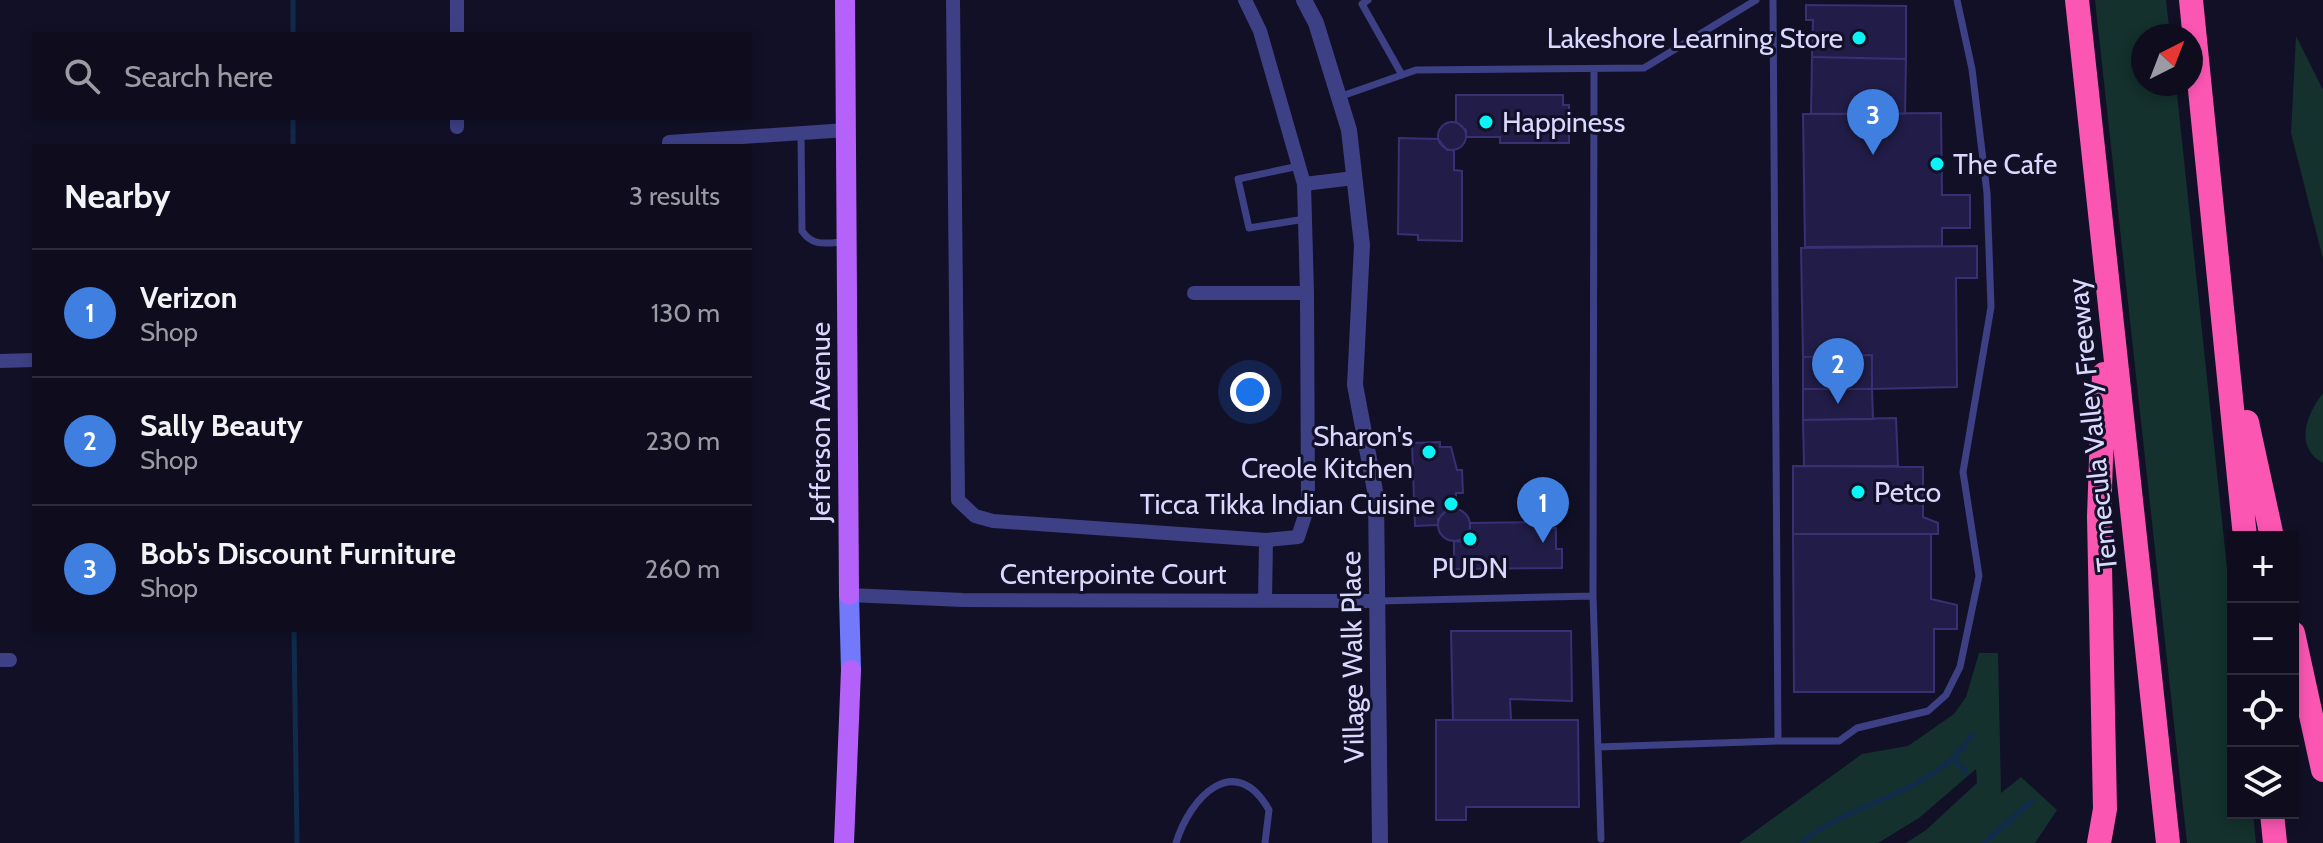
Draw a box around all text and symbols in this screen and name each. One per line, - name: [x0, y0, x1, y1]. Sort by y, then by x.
- place label: Lakeshore Learning Store: [1547, 21, 1843, 55]
- north arrow: [2131, 24, 2203, 96]
- marker: Lakeshore Learning Store: [1850, 29, 1868, 47]
- search box: [32, 32, 752, 120]
- icon: search: [60, 54, 104, 98]
- text: Search here: [124, 58, 273, 95]
- pin: 3: [1847, 89, 1899, 155]
- place label: Happiness: [1502, 105, 1625, 139]
- marker: Happiness: [1477, 113, 1495, 131]
- place label: The Cafe: [1953, 147, 2057, 181]
- marker: The Cafe: [1928, 155, 1946, 173]
- text: Nearby: [64, 175, 171, 217]
- text: 3 results: [629, 180, 720, 212]
- street label: Temecula Valley Freeway: [2060, 277, 2124, 573]
- text: Verizon: [140, 279, 237, 316]
- text: 1: [85, 297, 95, 329]
- text: 130 m: [651, 297, 720, 329]
- text: Shop: [140, 316, 198, 348]
- street label: Jefferson Avenue: [803, 322, 837, 523]
- pin: 2: [1812, 338, 1864, 404]
- your location: [1230, 372, 1270, 412]
- text: Sally Beauty: [140, 407, 303, 444]
- place label: Sharon's Creole Kitchen: [1241, 419, 1413, 485]
- text: 2: [83, 425, 97, 457]
- text: 230 m: [646, 425, 720, 457]
- marker: Sharon's Creole Kitchen: [1420, 443, 1438, 461]
- text: Shop: [140, 444, 198, 476]
- place label: Petco: [1874, 475, 1941, 509]
- pin: 1: [1517, 477, 1569, 543]
- marker: Petco: [1849, 483, 1867, 501]
- place label: Ticca Tikka Indian Cuisine: [1140, 487, 1435, 521]
- marker: Ticca Tikka Indian Cuisine: [1442, 495, 1460, 513]
- marker: PUDN: [1461, 530, 1479, 548]
- map controls: [2227, 531, 2299, 819]
- button: +: [2227, 531, 2299, 603]
- text: Bob's Discount Furniture: [140, 535, 456, 572]
- street label: Village Walk Place: [1333, 550, 1371, 764]
- place label: PUDN: [1432, 551, 1508, 585]
- text: 3: [83, 553, 97, 585]
- text: 260 m: [645, 553, 720, 585]
- street label: Centerpointe Court: [1000, 557, 1226, 591]
- text: Shop: [140, 572, 198, 604]
- button: −: [2227, 603, 2299, 675]
- button: locate: [2227, 675, 2299, 747]
- button: layers: [2227, 747, 2299, 819]

